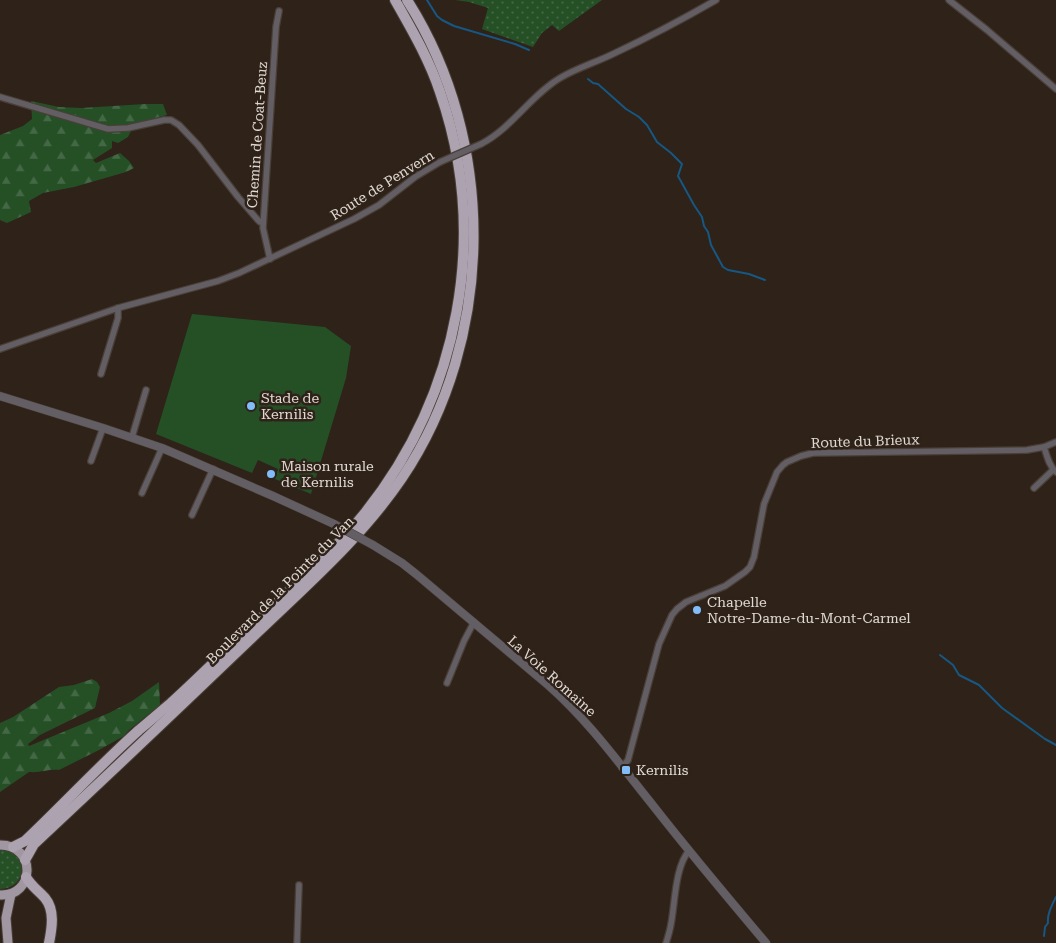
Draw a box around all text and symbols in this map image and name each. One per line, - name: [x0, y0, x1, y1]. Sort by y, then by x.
- street label: Chemin de Coat-Beuz: [244, 61, 270, 209]
- street label: Route de Penvern: [327, 147, 437, 223]
- place label: Stade de Kernilis: [261, 390, 319, 422]
- marker: Stade de Kernilis: [245, 400, 257, 412]
- street label: Route du Brieux: [810, 431, 920, 451]
- place label: Maison rurale de Kernilis: [281, 458, 374, 490]
- marker: Maison rurale de Kernilis: [265, 468, 277, 480]
- street label: Boulevard de la Pointe du Van: [203, 513, 357, 667]
- place label: Chapelle Notre-Dame-du-Mont-Carmel: [707, 594, 911, 626]
- marker: Chapelle Notre-Dame-du-Mont-Carmel: [691, 604, 703, 616]
- street label: La Voie Romaine: [505, 632, 600, 720]
- place label: Kernilis: [636, 762, 689, 778]
- marker: Kernilis: [620, 764, 632, 776]

